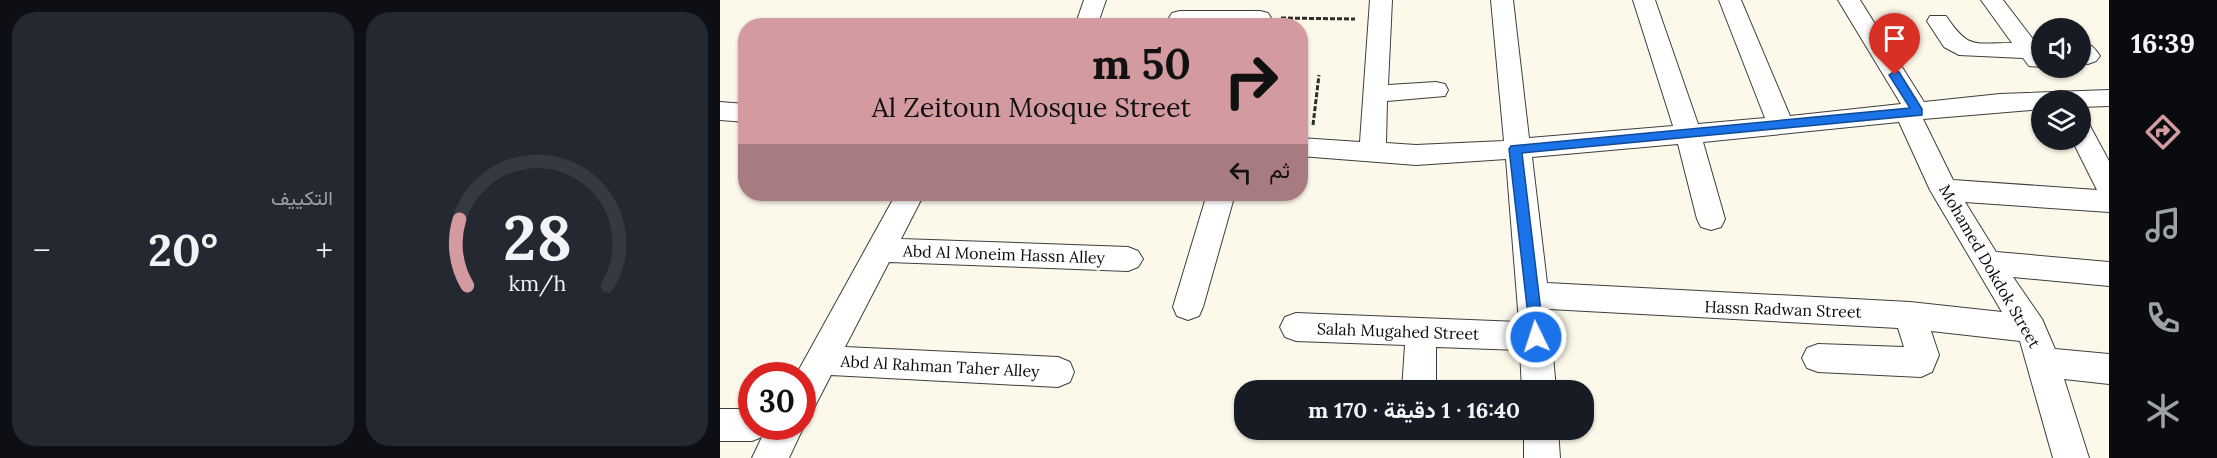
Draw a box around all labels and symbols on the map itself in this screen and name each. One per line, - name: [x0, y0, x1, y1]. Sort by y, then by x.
- pin: [1869, 13, 1920, 75]
- street label: Mohamed Dokdok Street: [1935, 181, 2045, 352]
- street label: Abd Al Moneim Hassn Alley: [902, 240, 1106, 268]
- street label: Hassn Radwan Street: [1704, 296, 1863, 322]
- position arrow: [1504, 305, 1568, 369]
- street label: Salah Mugahed Street: [1317, 318, 1480, 344]
- street label: Abd Al Rahman Taher Alley: [839, 351, 1041, 381]
- speed limit sign: 30: [738, 362, 816, 440]

